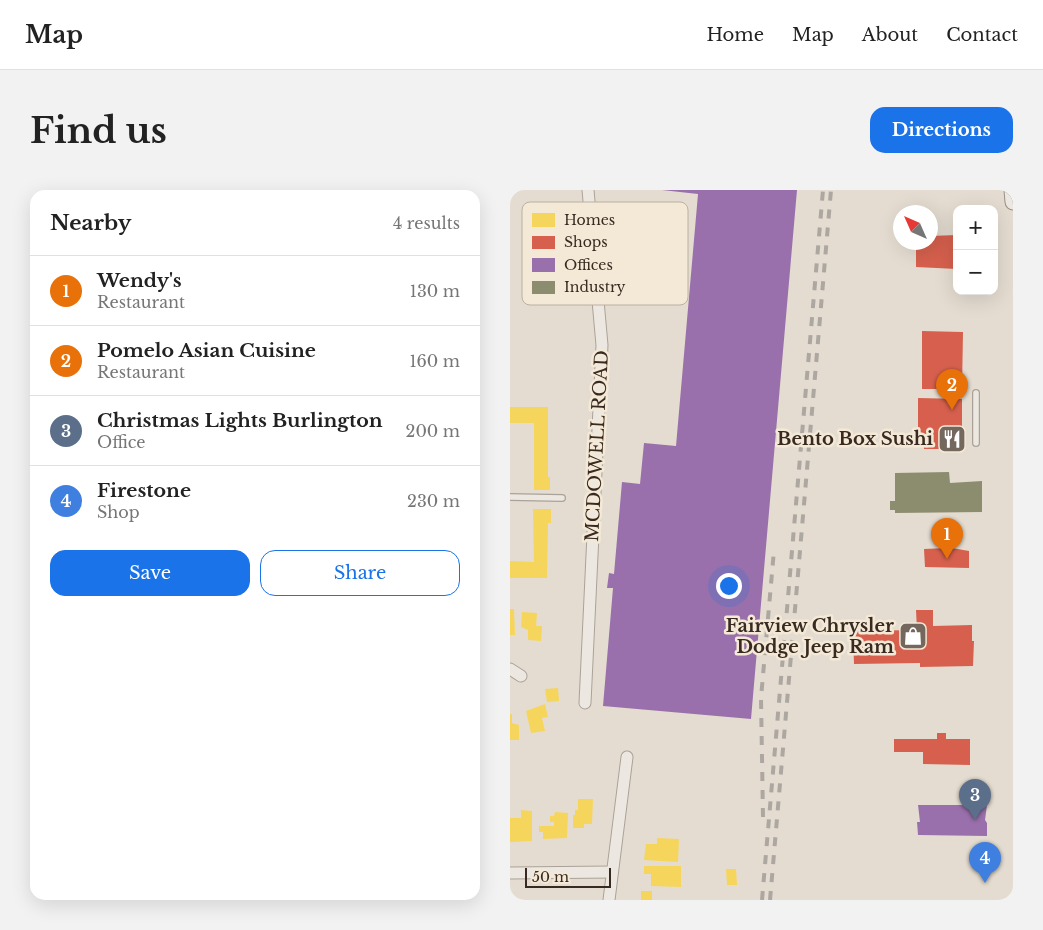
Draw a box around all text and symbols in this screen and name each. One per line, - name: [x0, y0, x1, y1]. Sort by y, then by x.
- text: Map: [25, 20, 83, 49]
- text: Home: [706, 24, 764, 46]
- text: Map: [792, 24, 834, 46]
- text: About: [862, 24, 918, 46]
- text: Contact: [946, 24, 1018, 46]
- button: Directions: [870, 107, 1013, 153]
- text: Find us: [30, 109, 167, 152]
- legend: [522, 202, 688, 305]
- north arrow: [893, 205, 938, 250]
- map controls: [953, 205, 998, 295]
- button: +: [953, 205, 998, 250]
- text: Nearby: [50, 210, 131, 236]
- text: Homes: [564, 211, 615, 229]
- text: 4 results: [393, 213, 460, 233]
- text: Shops: [564, 233, 608, 251]
- button: −: [953, 250, 998, 295]
- text: Offices: [564, 256, 613, 274]
- text: Wendy's: [97, 269, 182, 292]
- text: Industry: [564, 278, 626, 296]
- text: 1: [63, 281, 69, 301]
- text: 130 m: [410, 281, 460, 301]
- text: Restaurant: [97, 292, 185, 312]
- text: Pomelo Asian Cuisine: [97, 339, 316, 362]
- street label: MCDOWELL ROAD: [581, 350, 613, 542]
- text: 2: [61, 351, 71, 371]
- text: 160 m: [409, 351, 460, 371]
- text: Restaurant: [97, 362, 185, 382]
- pin: 2: [936, 369, 968, 410]
- text: Christmas Lights Burlington: [97, 409, 383, 432]
- text: 3: [61, 421, 71, 441]
- text: 200 m: [406, 421, 460, 441]
- restaurant icon: Bento Box Sushi: [937, 424, 967, 454]
- place label: Bento Box Sushi: [777, 428, 933, 450]
- text: Office: [97, 432, 145, 452]
- text: Firestone: [97, 479, 191, 502]
- text: 4: [61, 491, 71, 511]
- text: 230 m: [407, 491, 460, 511]
- text: Shop: [97, 502, 140, 522]
- pin: 1: [931, 518, 963, 559]
- button: Save: [50, 550, 250, 596]
- button: Share: [260, 550, 460, 596]
- your location: [716, 573, 742, 599]
- place label: Fairview Chrysler Dodge Jeep Ram: [726, 615, 894, 658]
- shop icon: Fairview Chrysler Dodge Jeep Ram: [898, 621, 928, 651]
- pin: 3: [959, 779, 991, 820]
- pin: 4: [969, 842, 1001, 883]
- scale bar: [525, 865, 611, 888]
- text: 50 m: [532, 868, 569, 886]

